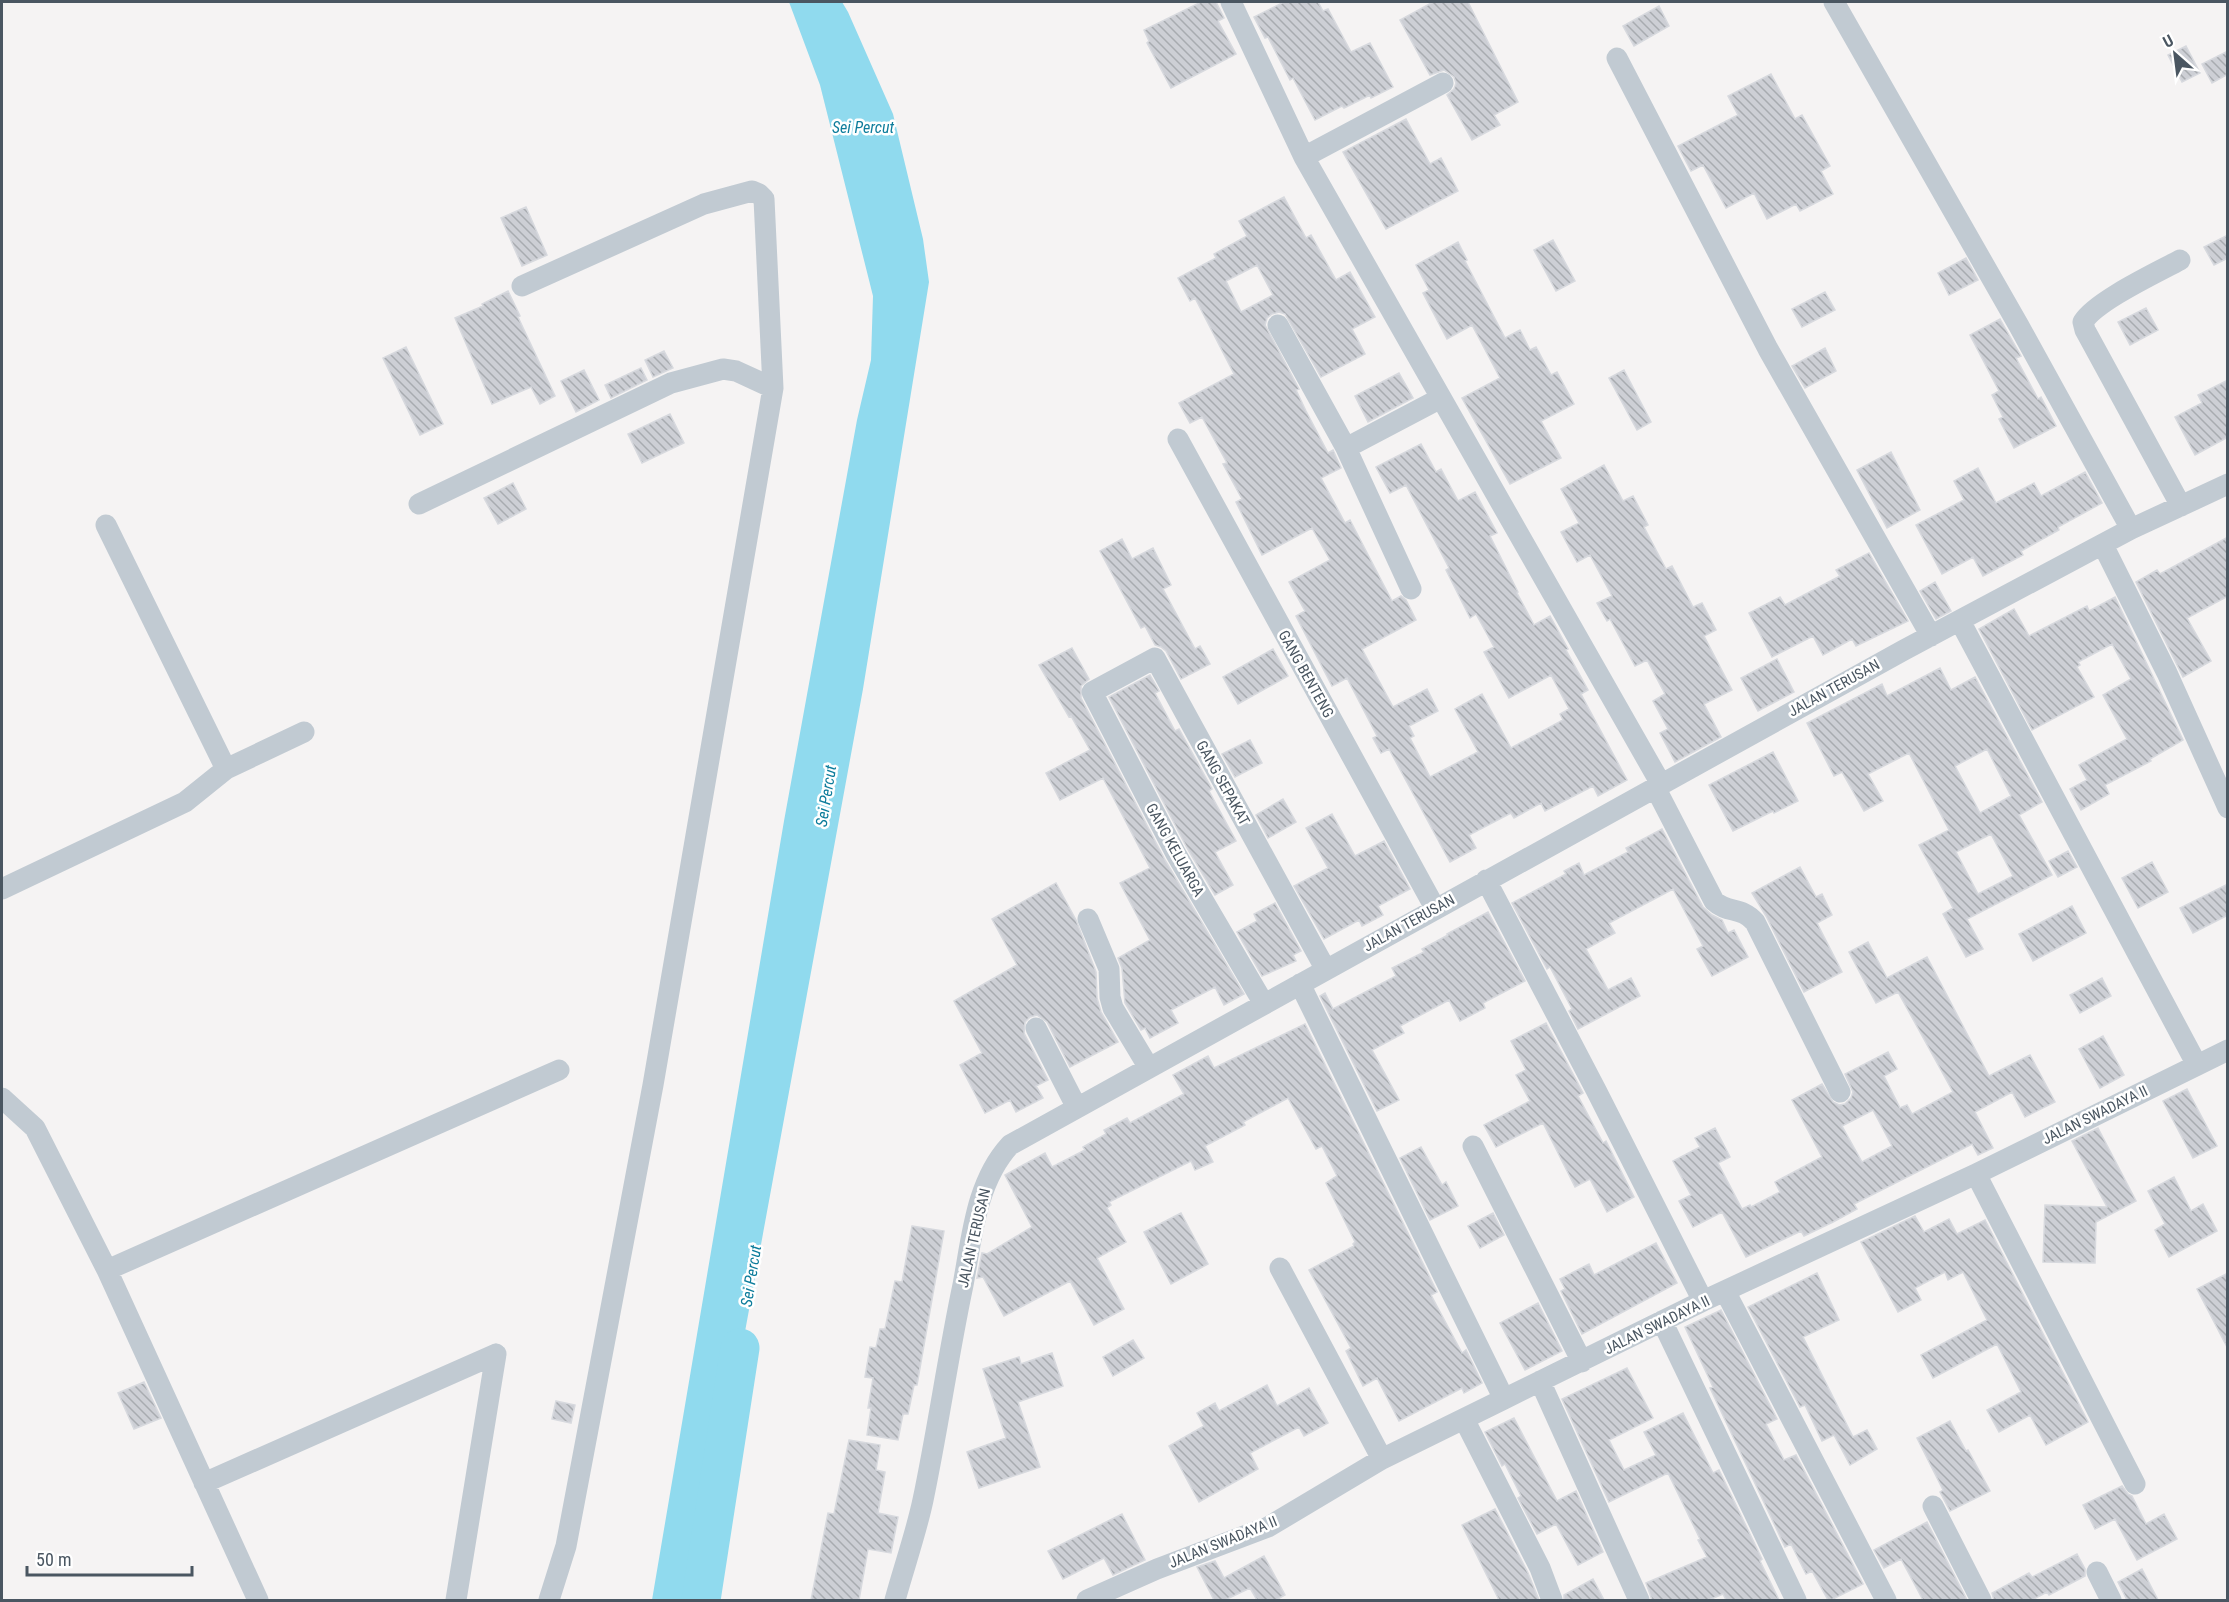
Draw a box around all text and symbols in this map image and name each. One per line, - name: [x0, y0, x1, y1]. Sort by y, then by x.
- north arrow: [2145, 24, 2205, 84]
- text: U: [2160, 31, 2177, 52]
- water label: Sei Percut: [832, 118, 894, 137]
- street label: GANG BENTENG: [1275, 627, 1337, 721]
- street label: JALAN TERUSAN: [1785, 656, 1883, 720]
- street label: GANG SEPAKAT: [1192, 738, 1254, 829]
- water label: Sei Percut: [812, 763, 840, 828]
- street label: GANG KELUARGA: [1142, 800, 1208, 900]
- street label: JALAN TERUSAN: [1360, 891, 1458, 955]
- street label: JALAN SWADAYA II: [2039, 1082, 2151, 1148]
- street label: JALAN TERUSAN: [954, 1187, 994, 1289]
- water label: Sei Percut: [737, 1243, 765, 1308]
- street label: JALAN SWADAYA II: [1601, 1292, 1713, 1358]
- street label: JALAN SWADAYA II: [1166, 1512, 1280, 1572]
- scale bar: [27, 1539, 192, 1577]
- text: 50 m: [36, 1549, 71, 1570]

